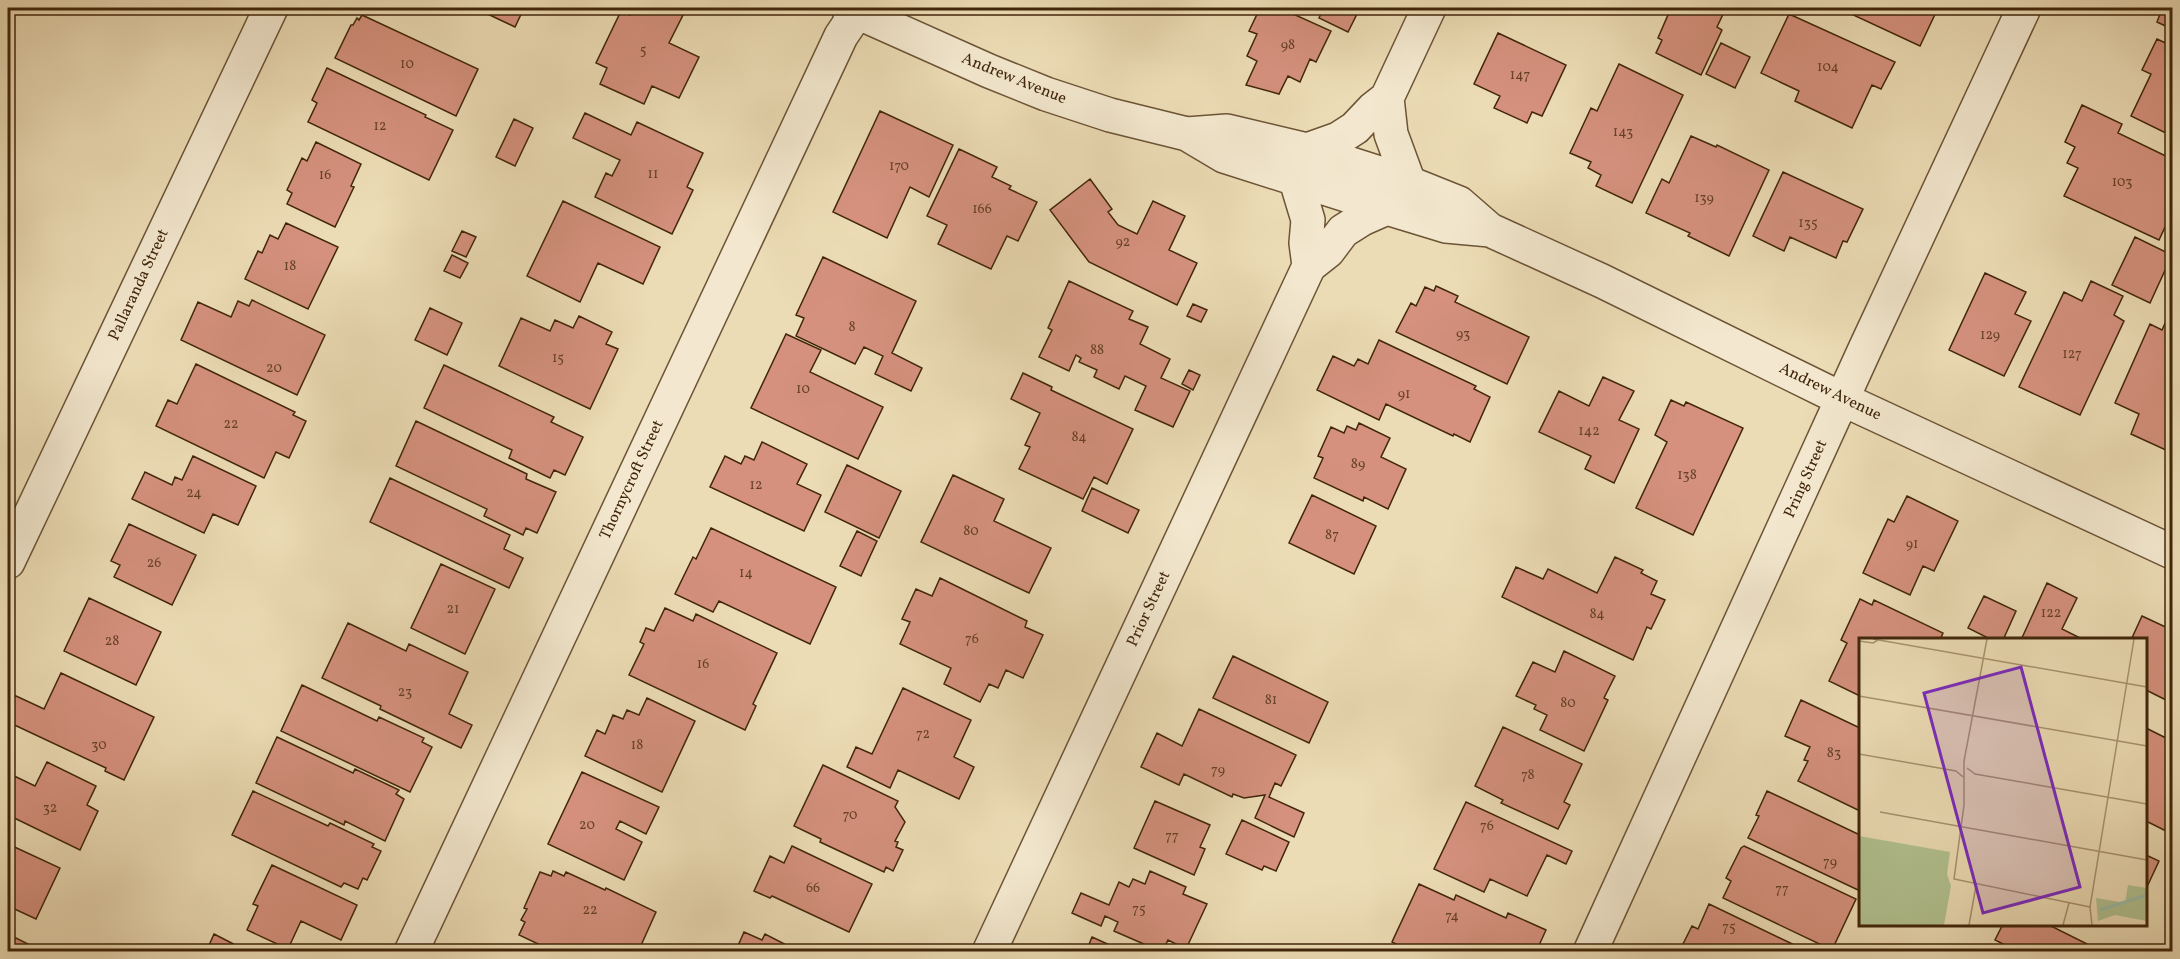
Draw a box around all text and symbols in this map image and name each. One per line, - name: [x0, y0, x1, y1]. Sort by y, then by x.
- house number: 98: [1281, 36, 1295, 55]
- house number: 5: [640, 41, 646, 60]
- street label: Andrew Avenue: [958, 48, 1070, 110]
- house number: 10: [400, 55, 414, 74]
- house number: 104: [1817, 58, 1839, 77]
- house number: 147: [1510, 66, 1530, 85]
- house number: 12: [374, 117, 386, 136]
- house number: 143: [1613, 123, 1633, 142]
- house number: 170: [889, 157, 909, 176]
- house number: 11: [648, 165, 658, 184]
- house number: 16: [319, 166, 331, 185]
- house number: 103: [2112, 173, 2132, 192]
- house number: 139: [1694, 189, 1714, 208]
- house number: 166: [972, 200, 992, 219]
- house number: 135: [1798, 214, 1818, 233]
- street label: Pallaranda Street: [103, 225, 175, 345]
- house number: 92: [1116, 233, 1130, 252]
- house number: 18: [284, 257, 296, 276]
- house number: 8: [848, 318, 856, 337]
- house number: 93: [1456, 325, 1470, 344]
- house number: 129: [1980, 326, 2000, 345]
- house number: 88: [1090, 341, 1104, 360]
- house number: 127: [2062, 345, 2082, 364]
- house number: 15: [552, 349, 564, 368]
- street label: Andrew Avenue: [1775, 358, 1885, 426]
- house number: 20: [266, 359, 282, 378]
- house number: 10: [796, 380, 810, 399]
- house number: 91: [1398, 385, 1410, 404]
- house number: 22: [223, 415, 239, 434]
- street label: Thornycroft Street: [595, 416, 670, 543]
- house number: 142: [1578, 422, 1600, 441]
- house number: 84: [1071, 428, 1087, 447]
- street label: Pring Street: [1779, 436, 1833, 522]
- house number: 89: [1351, 455, 1365, 474]
- house number: 138: [1677, 466, 1697, 485]
- house number: 12: [750, 476, 762, 495]
- house number: 24: [186, 484, 202, 503]
- house number: 80: [963, 522, 979, 541]
- house number: 87: [1325, 526, 1339, 545]
- house number: 91: [1906, 535, 1918, 554]
- house number: 26: [147, 554, 161, 573]
- house number: 14: [739, 564, 753, 583]
- street label: Prior Street: [1122, 567, 1176, 650]
- house number: 21: [447, 600, 459, 619]
- house number: 122: [2041, 604, 2061, 623]
- house number: 84: [1589, 605, 1605, 624]
- house number: 76: [965, 630, 979, 649]
- house number: 28: [105, 632, 119, 651]
- inset map: [1859, 638, 2147, 926]
- house number: 16: [697, 655, 709, 674]
- house number: 23: [398, 683, 412, 702]
- house number: 81: [1265, 691, 1277, 710]
- house number: 80: [1560, 694, 1576, 713]
- house number: 72: [916, 725, 930, 744]
- house number: 30: [91, 736, 107, 755]
- house number: 18: [631, 736, 643, 755]
- house number: 83: [1827, 744, 1841, 763]
- house number: 79: [1211, 761, 1225, 780]
- house number: 78: [1521, 766, 1535, 785]
- house number: 32: [43, 799, 57, 818]
- house number: 70: [843, 806, 857, 825]
- house number: 20: [579, 816, 595, 835]
- house number: 76: [1480, 817, 1494, 836]
- house number: 77: [1165, 827, 1179, 846]
- house number: 79: [1823, 853, 1837, 872]
- house number: 66: [806, 879, 820, 898]
- house number: 77: [1775, 880, 1789, 899]
- house number: 75: [1132, 900, 1146, 919]
- house number: 22: [582, 901, 598, 920]
- house number: 74: [1445, 907, 1459, 926]
- house number: 75: [1722, 918, 1736, 937]

